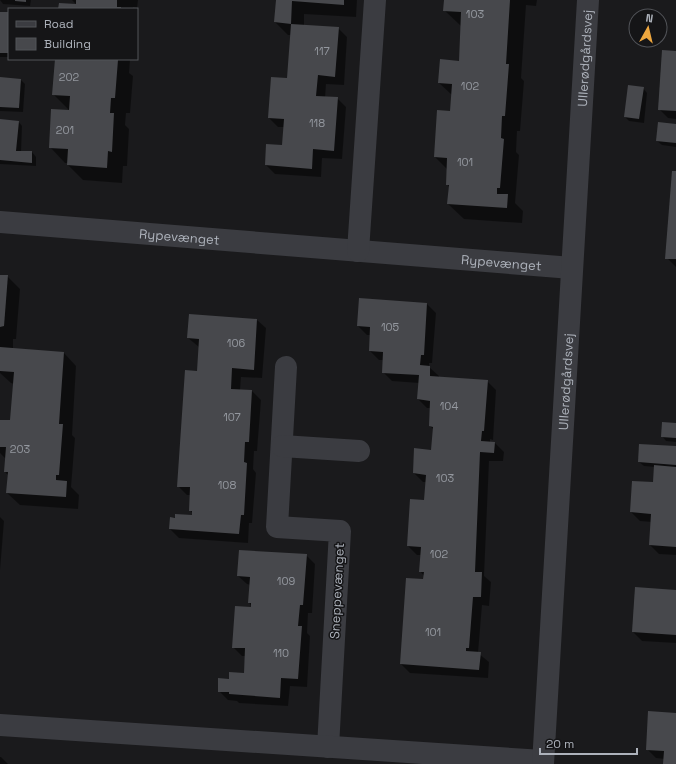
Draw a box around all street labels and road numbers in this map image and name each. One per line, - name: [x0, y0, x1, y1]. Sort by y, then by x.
- street label: Ullerødgårdsvej: [573, 9, 596, 107]
- street label: Rypevænget: [139, 225, 220, 248]
- street label: Rypevænget: [461, 251, 542, 274]
- street label: Ullerødgårdsvej: [554, 333, 577, 431]
- street label: Sneppevænget: [326, 542, 348, 640]

